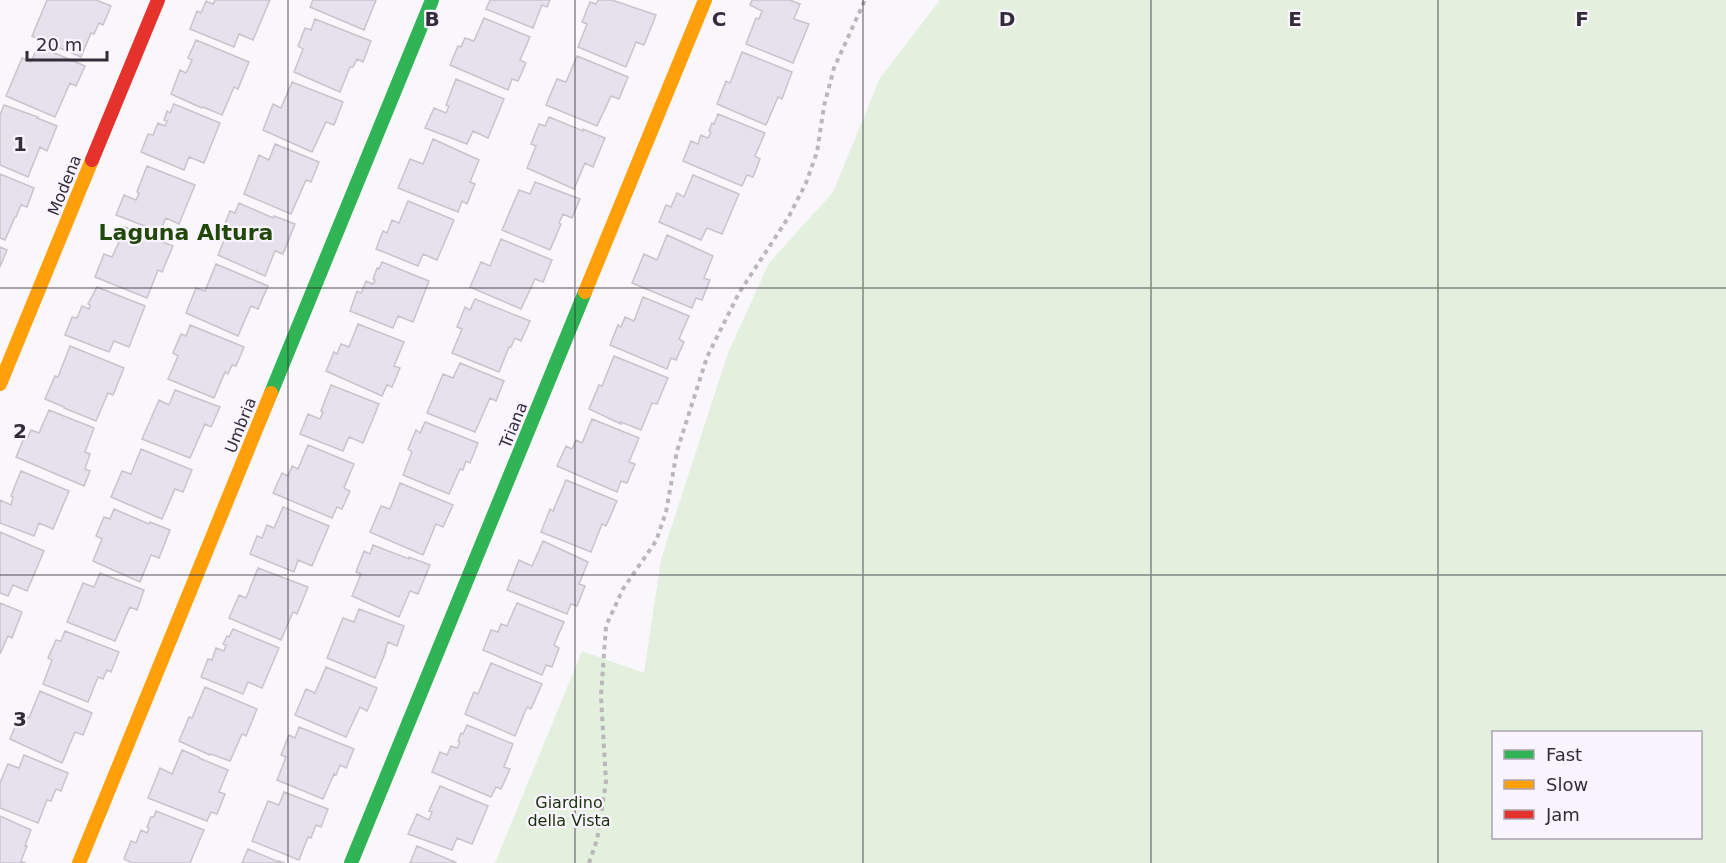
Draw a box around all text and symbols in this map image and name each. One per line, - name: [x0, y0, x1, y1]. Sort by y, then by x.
- text: B: [424, 7, 440, 31]
- text: C: [712, 7, 726, 31]
- text: D: [999, 7, 1015, 31]
- text: E: [1288, 7, 1302, 31]
- text: F: [1575, 7, 1589, 31]
- scale bar: [27, 24, 106, 62]
- text: 20 m: [36, 34, 82, 55]
- text: 1: [13, 132, 27, 156]
- street label: Modena: [44, 152, 85, 218]
- district label: Laguna Altura: [99, 220, 273, 245]
- street label: Umbria: [221, 395, 260, 456]
- street label: Triana: [495, 399, 531, 452]
- text: 2: [13, 419, 27, 443]
- text: 3: [13, 707, 27, 731]
- legend: [1492, 731, 1702, 839]
- text: Fast: [1546, 744, 1582, 765]
- text: Slow: [1546, 774, 1588, 795]
- park label: Giardino della Vista: [527, 793, 611, 830]
- text: Jam: [1545, 804, 1580, 825]

